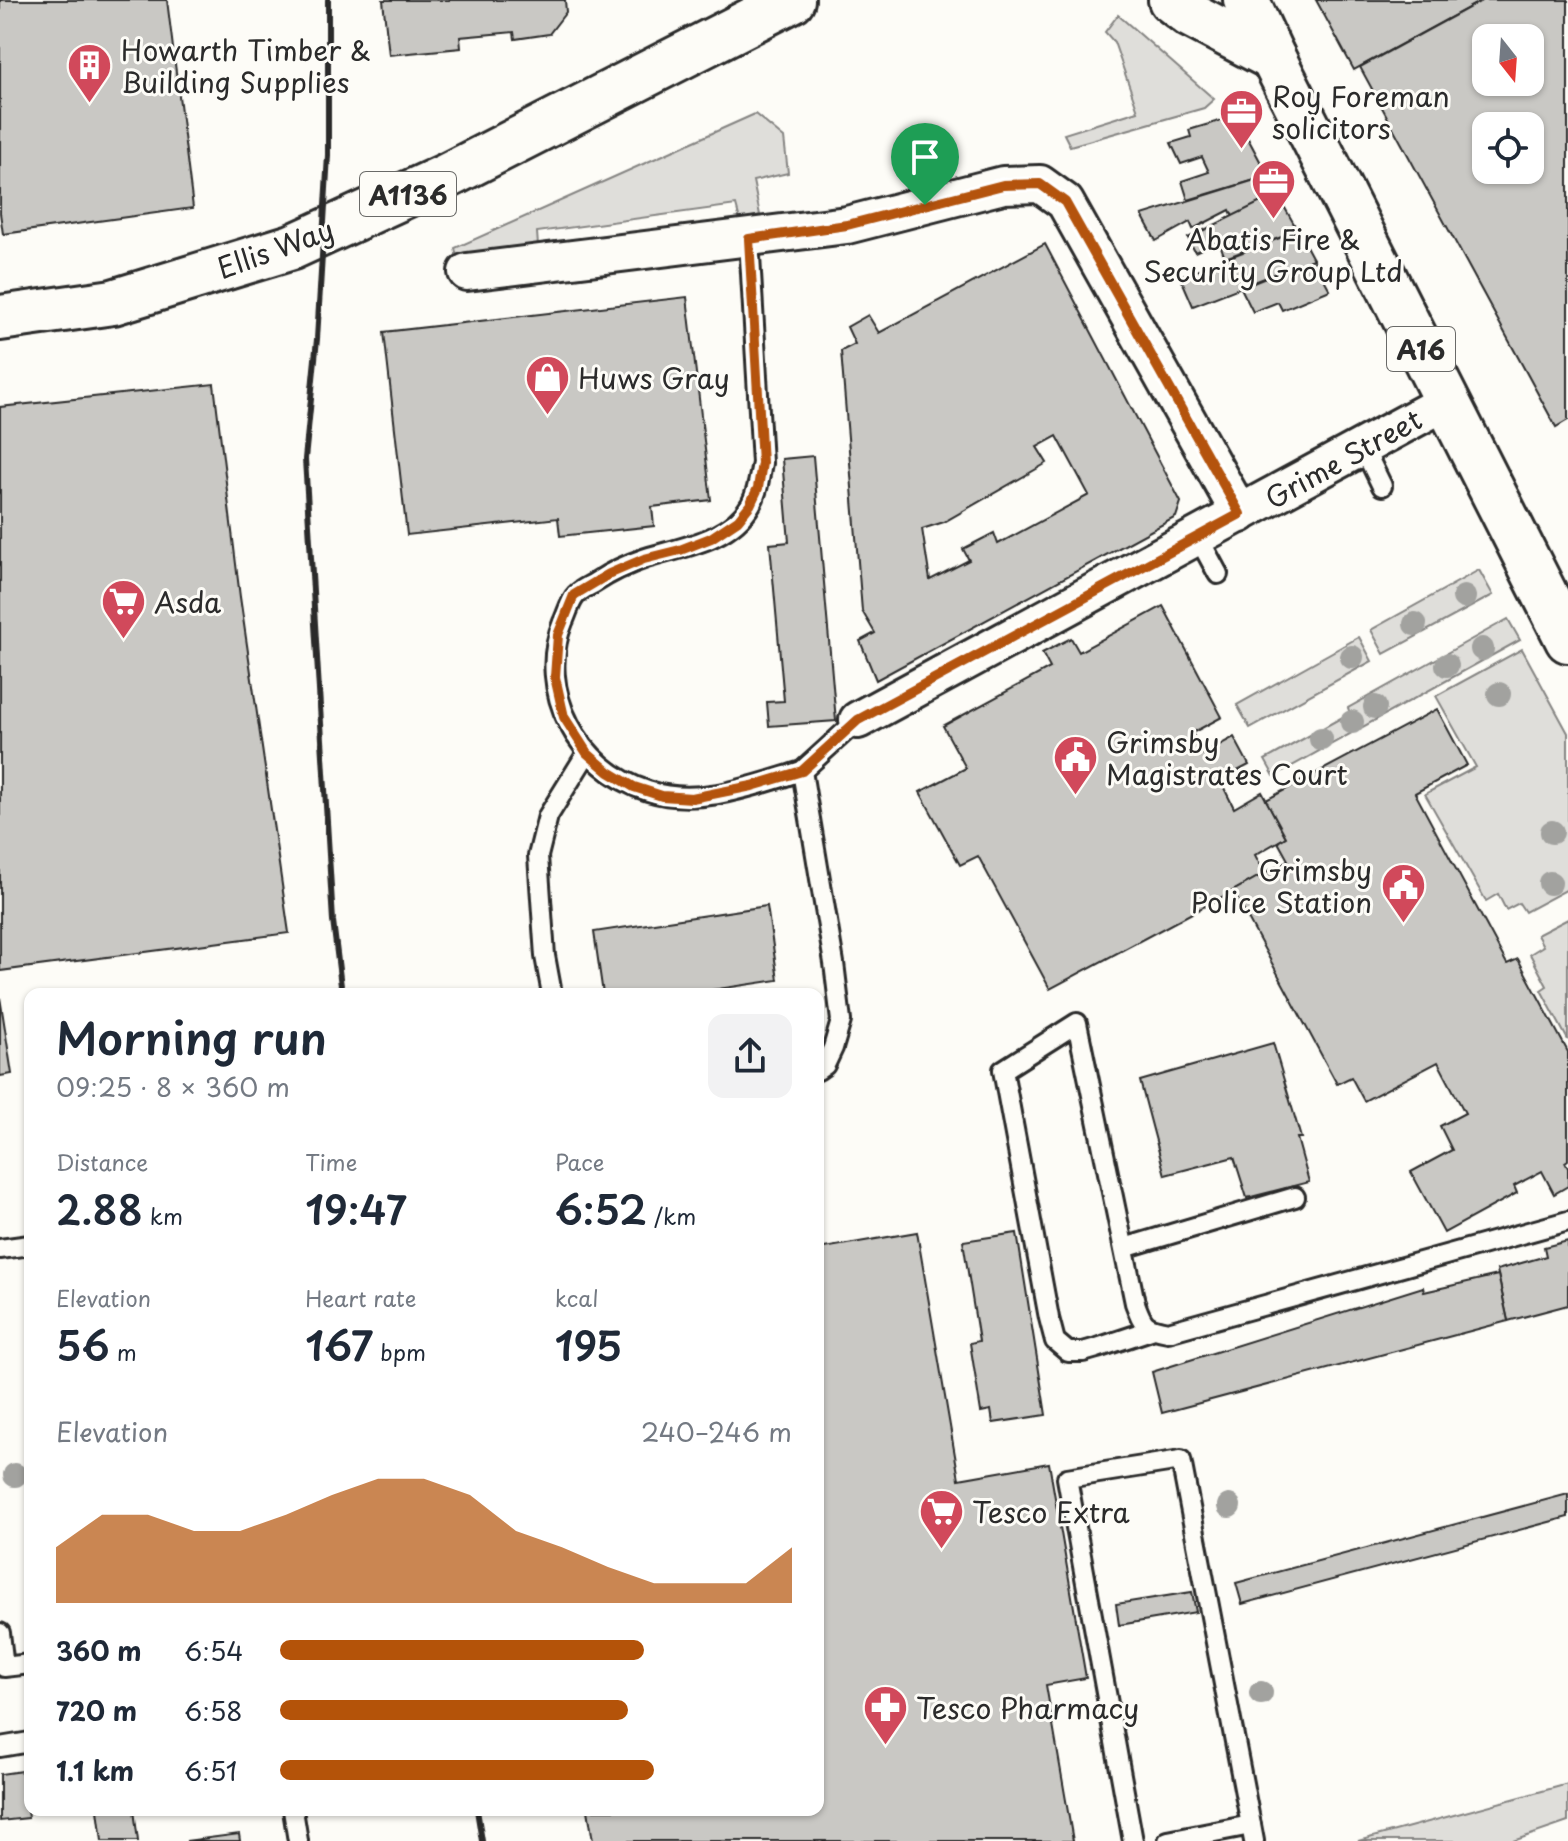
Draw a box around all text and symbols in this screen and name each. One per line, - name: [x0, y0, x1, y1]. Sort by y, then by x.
- north arrow: [1472, 24, 1544, 96]
- map controls: [1472, 24, 1544, 184]
- place label: Howarth Timber & Building Supplies: [121, 28, 371, 103]
- building icon: Howarth Timber & Building Supplies: [66, 41, 114, 104]
- place label: Roy Foreman solicitors: [1272, 74, 1450, 149]
- office icon: Roy Foreman solicitors: [1217, 87, 1265, 150]
- button: locate: [1472, 112, 1544, 184]
- pin: [891, 123, 959, 205]
- icon: arrive: [903, 135, 947, 179]
- office icon: Abatis Fire & Security Group Ltd: [1249, 157, 1297, 220]
- road number: A1136: [360, 172, 456, 216]
- street label: Ellis Way: [211, 207, 339, 289]
- place label: Abatis Fire & Security Group Ltd: [1143, 217, 1403, 292]
- road number: A16: [1387, 327, 1455, 371]
- shop icon: Huws Gray: [523, 353, 571, 416]
- place label: Huws Gray: [578, 356, 730, 399]
- street label: Grime Street: [1257, 397, 1429, 519]
- supermarket icon: Asda: [99, 577, 147, 640]
- place label: Asda: [154, 580, 222, 623]
- place label: Grimsby Magistrates Court: [1106, 720, 1348, 795]
- public building icon: Grimsby Magistrates Court: [1051, 733, 1099, 796]
- place label: Grimsby Police Station: [1191, 848, 1372, 923]
- public building icon: Grimsby Police Station: [1379, 861, 1427, 924]
- text: Morning run: [56, 1004, 327, 1070]
- button: share: [708, 1014, 792, 1098]
- text: 09:25 · 8 × 360 m: [56, 1067, 290, 1106]
- text: Distance: [56, 1145, 148, 1178]
- text: Time: [305, 1145, 357, 1178]
- text: Pace: [555, 1145, 604, 1178]
- text: 2.88: [56, 1178, 143, 1239]
- text: 19:47: [305, 1178, 407, 1239]
- text: 6:52: [555, 1178, 647, 1239]
- text: km: [143, 1199, 183, 1232]
- text: /km: [647, 1199, 696, 1232]
- text: Elevation: [56, 1281, 151, 1314]
- text: Heart rate: [305, 1281, 416, 1314]
- text: kcal: [555, 1281, 599, 1314]
- text: 56: [56, 1314, 110, 1375]
- text: 167: [305, 1314, 373, 1375]
- text: 195: [555, 1314, 622, 1375]
- text: m: [110, 1335, 137, 1368]
- text: bpm: [373, 1335, 426, 1368]
- text: Elevation: [56, 1412, 168, 1451]
- text: 240–246 m: [641, 1412, 792, 1451]
- supermarket icon: Tesco Extra: [917, 1487, 965, 1550]
- place label: Tesco Extra: [972, 1490, 1131, 1533]
- text: 360 m: [56, 1631, 142, 1670]
- text: 6:54: [184, 1631, 244, 1670]
- pharmacy icon: Tesco Pharmacy: [861, 1683, 909, 1746]
- place label: Tesco Pharmacy: [916, 1686, 1139, 1729]
- text: 720 m: [56, 1691, 137, 1730]
- text: 6:58: [184, 1691, 243, 1730]
- text: 1.1 km: [56, 1751, 134, 1790]
- text: 6:51: [184, 1751, 237, 1790]

